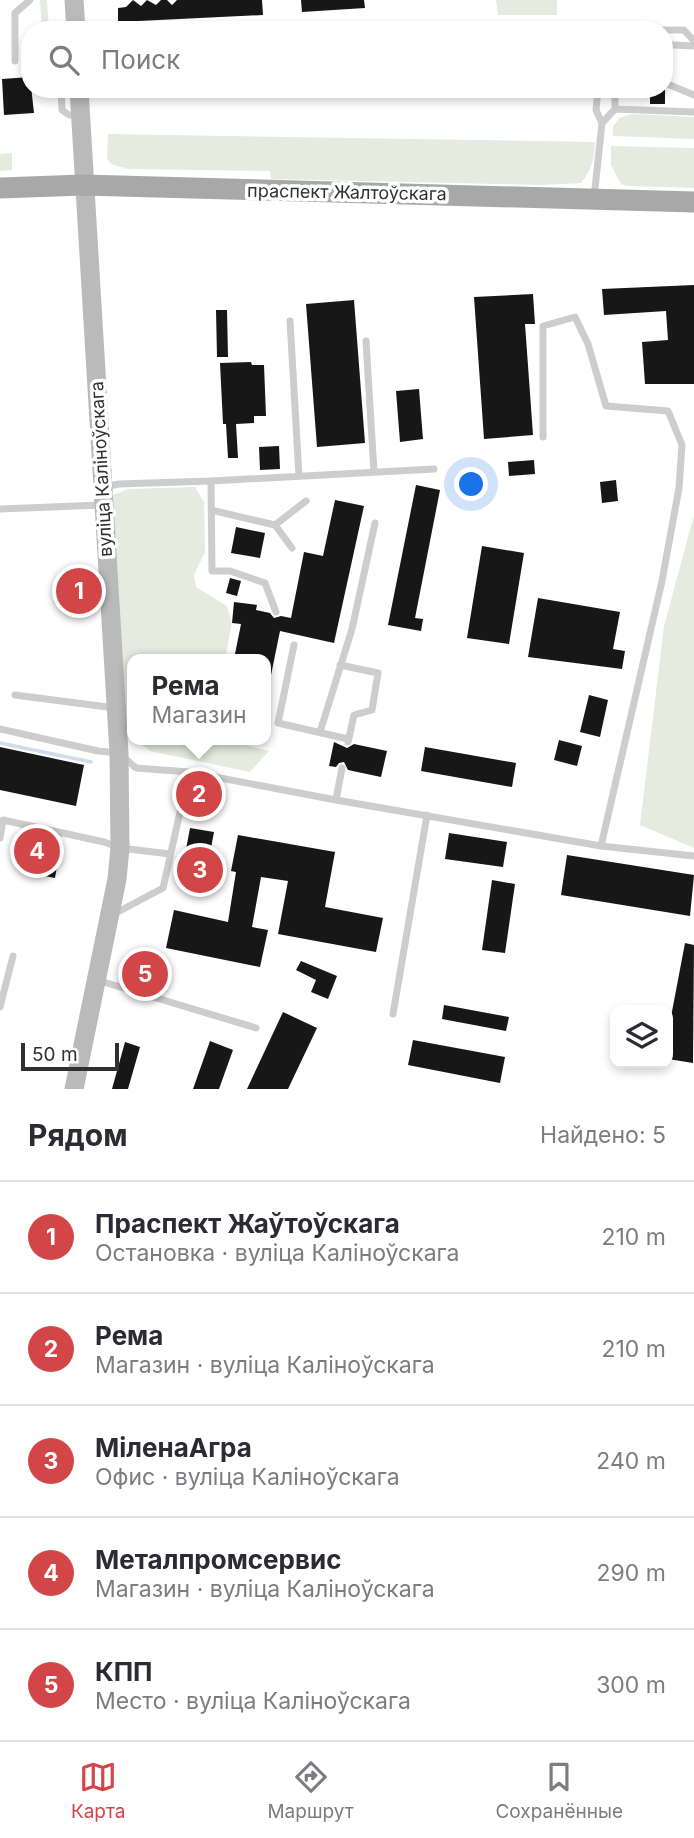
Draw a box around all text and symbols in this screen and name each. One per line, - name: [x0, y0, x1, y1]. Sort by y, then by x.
- search box: [21, 21, 673, 98]
- icon: search: [45, 41, 83, 79]
- text: Поиск: [101, 44, 180, 75]
- street label: праспект Жалтоўскага: [247, 180, 447, 204]
- street label: вуліца Каліноўскага: [86, 381, 116, 557]
- your location: [454, 467, 488, 501]
- pin: 1: [56, 565, 102, 617]
- popup: [127, 654, 271, 745]
- text: Рема: [151, 670, 220, 701]
- text: Магазин: [151, 701, 247, 729]
- pin: 2: [176, 768, 222, 820]
- pin: 4: [14, 825, 60, 877]
- pin: 3: [177, 844, 223, 896]
- pin: 5: [122, 948, 168, 1000]
- map controls: [610, 1005, 673, 1068]
- button: layers: [610, 1005, 673, 1068]
- scale bar: [21, 1040, 119, 1072]
- text: 50 m: [32, 1043, 78, 1066]
- text: Рядом: [28, 1117, 128, 1153]
- text: Найдено: 5: [540, 1121, 666, 1149]
- text: Праспект Жаўтоўскага: [95, 1208, 400, 1239]
- text: 1: [46, 1223, 56, 1251]
- text: 210 m: [601, 1223, 666, 1251]
- text: Остановка · вуліца Каліноўскага: [95, 1239, 460, 1267]
- text: Рема: [95, 1320, 163, 1351]
- text: 2: [44, 1335, 58, 1363]
- text: 210 m: [601, 1335, 666, 1363]
- text: Магазин · вуліца Каліноўскага: [95, 1351, 435, 1379]
- text: МіленаАгра: [95, 1432, 252, 1463]
- text: 3: [44, 1447, 58, 1475]
- text: 240 m: [596, 1447, 666, 1475]
- text: Офис · вуліца Каліноўскага: [95, 1463, 400, 1491]
- text: Металпромсервис: [95, 1544, 341, 1575]
- text: 4: [43, 1559, 59, 1587]
- text: 290 m: [597, 1559, 666, 1587]
- text: Магазин · вуліца Каліноўскага: [95, 1575, 435, 1603]
- text: КПП: [95, 1656, 153, 1687]
- text: 5: [44, 1671, 58, 1699]
- text: 300 m: [596, 1671, 666, 1699]
- text: Место · вуліца Каліноўскага: [95, 1687, 411, 1715]
- tab: Карта: [71, 1758, 126, 1823]
- tab: Маршрут: [267, 1758, 354, 1823]
- tab: Сохранённые: [495, 1758, 623, 1823]

